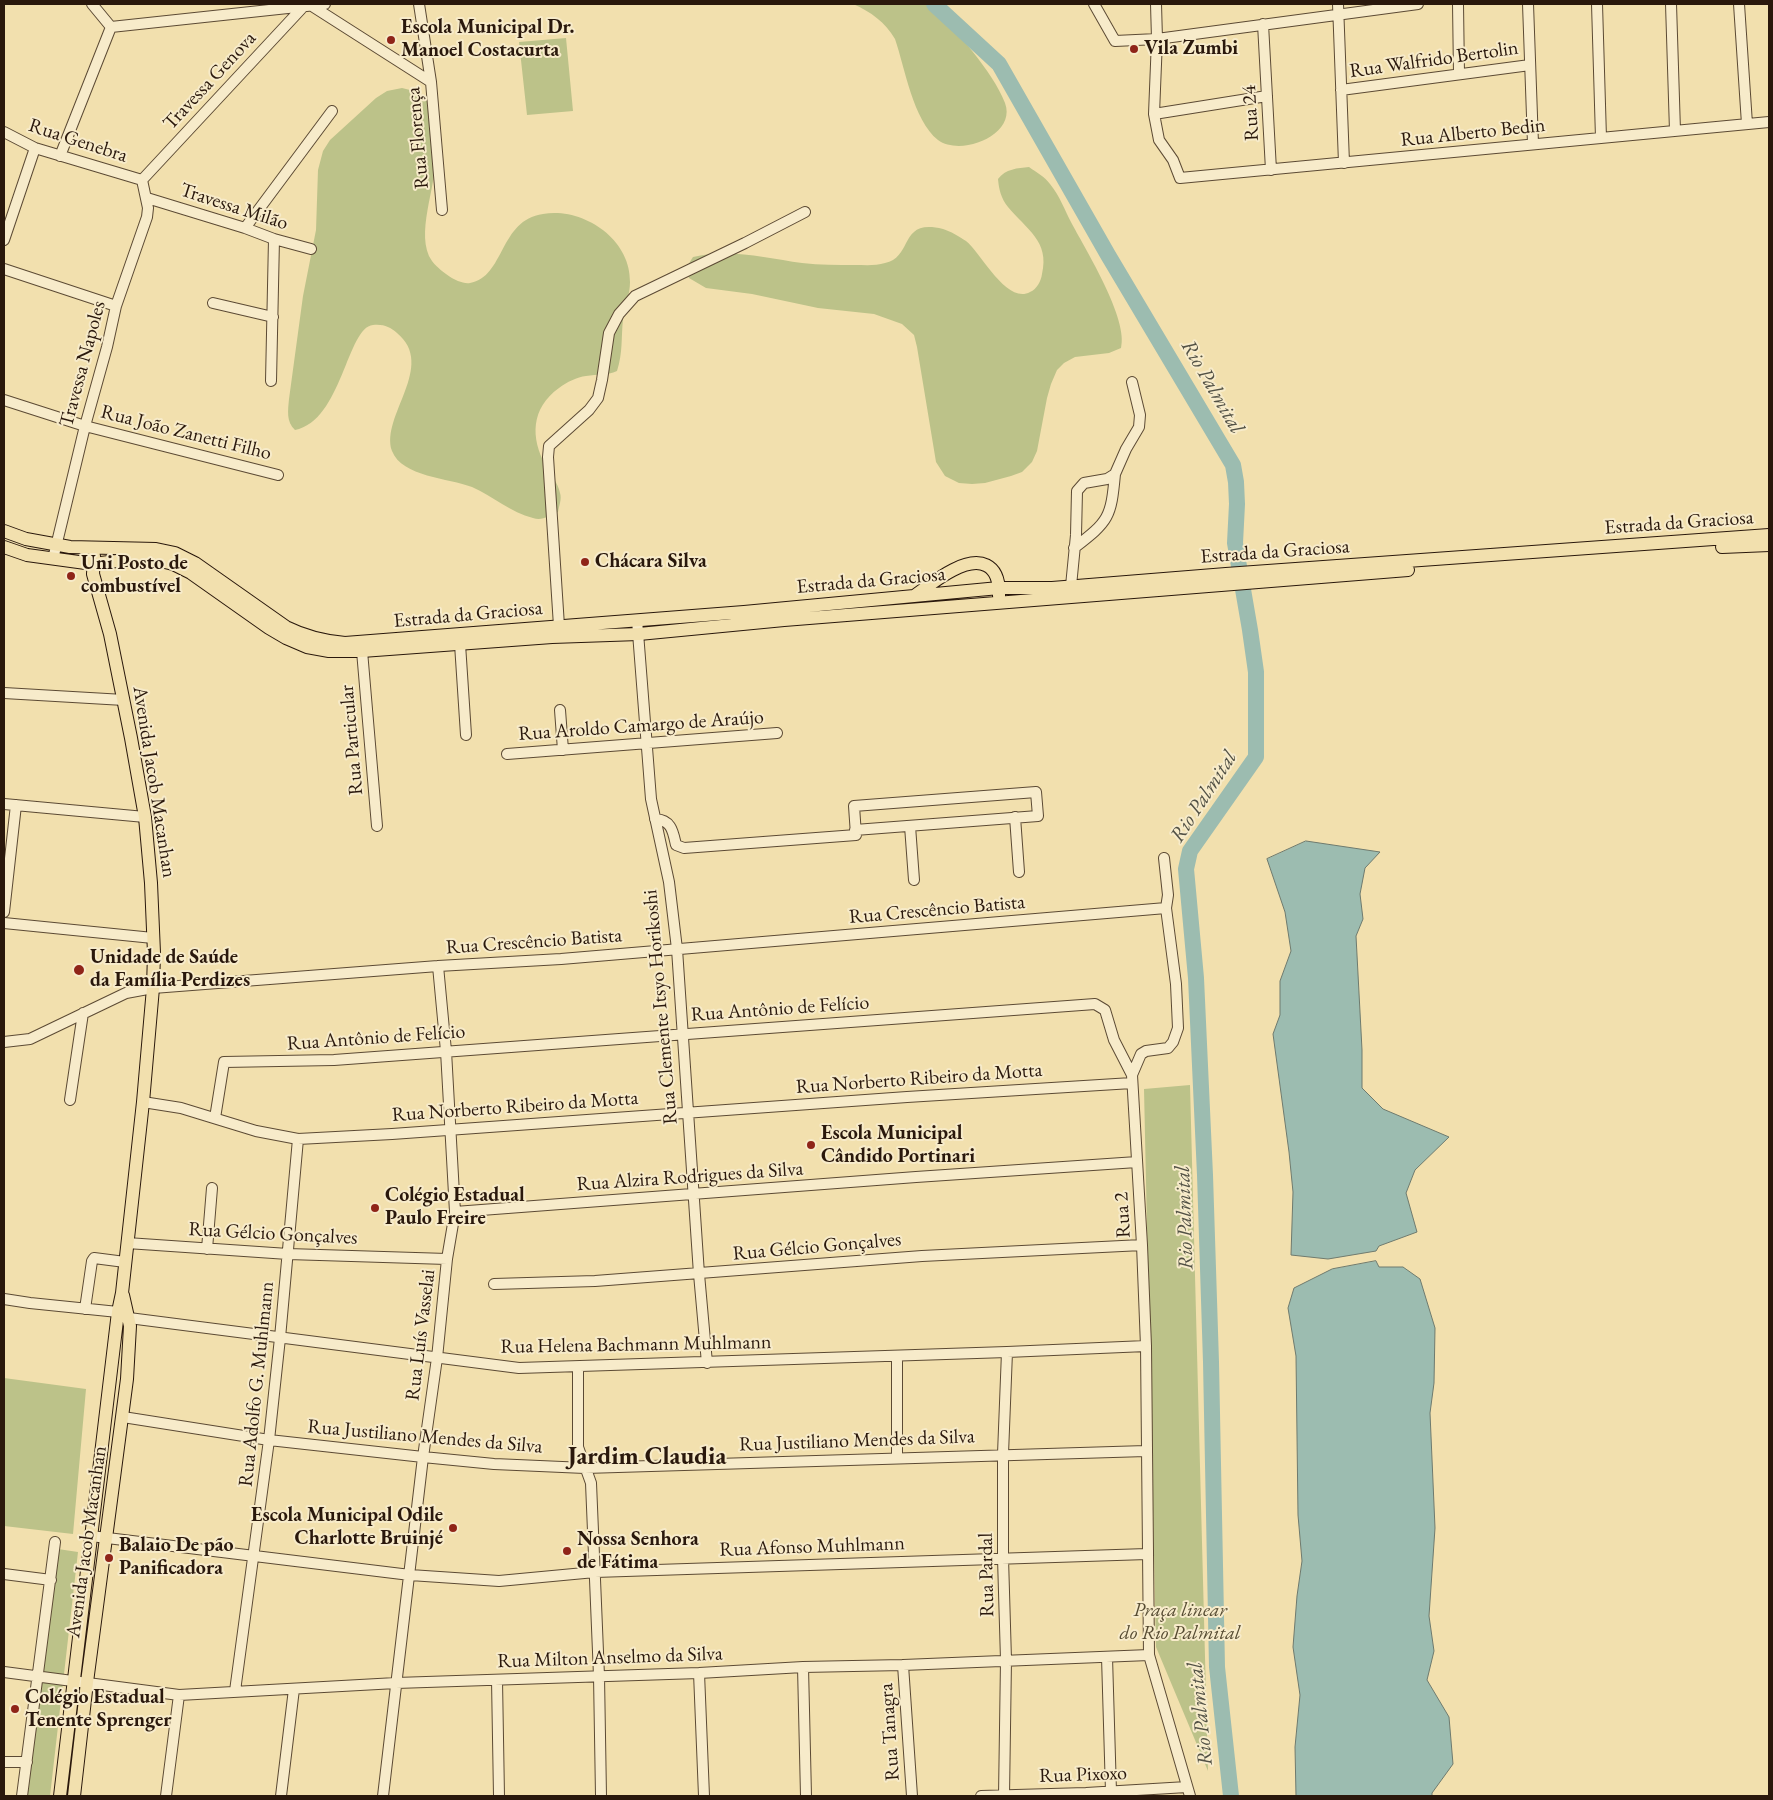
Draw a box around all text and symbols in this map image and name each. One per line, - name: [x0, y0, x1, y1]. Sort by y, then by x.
- place label: Escola Municipal Dr. Manoel Costacurta: [401, 16, 575, 63]
- street label: Travessa Genova: [158, 27, 262, 135]
- marker: Escola Municipal Dr. Manoel Costacurta: [385, 34, 397, 46]
- street label: Rua Walfrido Bertolin: [1348, 36, 1520, 84]
- place label: Vila Zumbi: [1144, 37, 1238, 61]
- marker: Vila Zumbi: [1128, 43, 1140, 55]
- street label: Rua 24: [1238, 84, 1264, 142]
- street label: Rua Florença: [402, 86, 434, 190]
- street label: Rua Alberto Bedin: [1399, 113, 1547, 153]
- street label: Rua Genebra: [26, 114, 130, 168]
- street label: Travessa Milão: [177, 178, 291, 236]
- street label: Travessa Napoles: [55, 298, 111, 430]
- water label: Rio Palmital: [1175, 336, 1249, 438]
- street label: Rua João Zanetti Filho: [98, 400, 274, 466]
- street label: Estrada da Graciosa: [1604, 506, 1754, 540]
- street label: Estrada da Graciosa: [1200, 535, 1350, 569]
- place label: Chácara Silva: [595, 550, 707, 574]
- place label: Uni Posto de combustível: [81, 552, 188, 599]
- marker: Chácara Silva: [579, 556, 591, 568]
- street label: Estrada da Graciosa: [795, 563, 947, 599]
- marker: Uni Posto de combustível: [65, 570, 77, 582]
- street label: Estrada da Graciosa: [392, 597, 544, 633]
- street label: Rua Particular: [335, 684, 369, 796]
- street label: Avenida Jacob Macanhan: [127, 685, 181, 879]
- street label: Rua Aroldo Camargo de Araújo: [517, 705, 765, 747]
- water label: Rio Palmital: [1165, 747, 1243, 847]
- street label: Rua Clemente Itsyo Horikoshi: [639, 889, 683, 1125]
- street label: Rua Crescêncio Batista: [848, 890, 1026, 930]
- street label: Rua Crescêncio Batista: [445, 924, 623, 960]
- place label: Unidade de Saúde da Família Perdizes: [90, 946, 250, 993]
- marker: Unidade de Saúde da Família Perdizes: [72, 963, 86, 977]
- street label: Rua Antônio de Felício: [690, 991, 870, 1027]
- street label: Rua Antônio de Felício: [286, 1020, 466, 1056]
- street label: Rua Norberto Ribeiro da Motta: [795, 1058, 1043, 1100]
- street label: Rua Norberto Ribeiro da Motta: [391, 1086, 639, 1128]
- place label: Escola Municipal Cândido Portinari: [821, 1122, 975, 1169]
- marker: Escola Municipal Cândido Portinari: [805, 1139, 817, 1151]
- street label: Rua Alzira Rodrigues da Silva: [576, 1157, 804, 1197]
- water label: Rio Palmital: [1171, 1166, 1199, 1270]
- place label: Colégio Estadual Paulo Freire: [385, 1184, 525, 1231]
- street label: Rua 2: [1110, 1191, 1136, 1239]
- marker: Colégio Estadual Paulo Freire: [369, 1202, 381, 1214]
- street label: Rua Gélcio Gonçalves: [188, 1218, 358, 1250]
- street label: Rua Gélcio Gonçalves: [732, 1228, 902, 1266]
- street label: Rua Luís Vasselai: [401, 1268, 441, 1402]
- street label: Rua Adolfo G. Muhlmann: [234, 1280, 280, 1488]
- street label: Rua Helena Bachmann Muhlmann: [500, 1331, 772, 1359]
- street label: Rua Justiliano Mendes da Silva: [307, 1415, 543, 1459]
- street label: Rua Justiliano Mendes da Silva: [739, 1425, 975, 1457]
- district label: Jardim Claudia: [568, 1442, 726, 1472]
- street label: Avenida Jacob Macanhan: [62, 1444, 112, 1640]
- place label: Escola Municipal Odile Charlotte Bruinjé: [251, 1504, 443, 1551]
- marker: Escola Municipal Odile Charlotte Bruinjé: [447, 1522, 459, 1534]
- place label: Nossa Senhora de Fátima: [577, 1528, 699, 1575]
- street label: Rua Afonso Muhlmann: [719, 1532, 905, 1562]
- street label: Rua Pardal: [974, 1533, 1000, 1617]
- place label: Balaio De pão Panificadora: [119, 1534, 234, 1581]
- marker: Nossa Senhora de Fátima: [561, 1545, 573, 1557]
- marker: Balaio De pão Panificadora: [103, 1552, 115, 1564]
- park label: Praça linear do Rio Palmital: [1120, 1599, 1240, 1646]
- street label: Rua Milton Anselmo da Silva: [497, 1642, 723, 1674]
- water label: Rio Palmital: [1183, 1661, 1219, 1767]
- street label: Rua Tanagra: [875, 1682, 905, 1782]
- place label: Colégio Estadual Tenente Sprenger: [25, 1686, 172, 1733]
- marker: Colégio Estadual Tenente Sprenger: [9, 1703, 21, 1715]
- street label: Rua Pixoxo: [1039, 1761, 1127, 1789]

